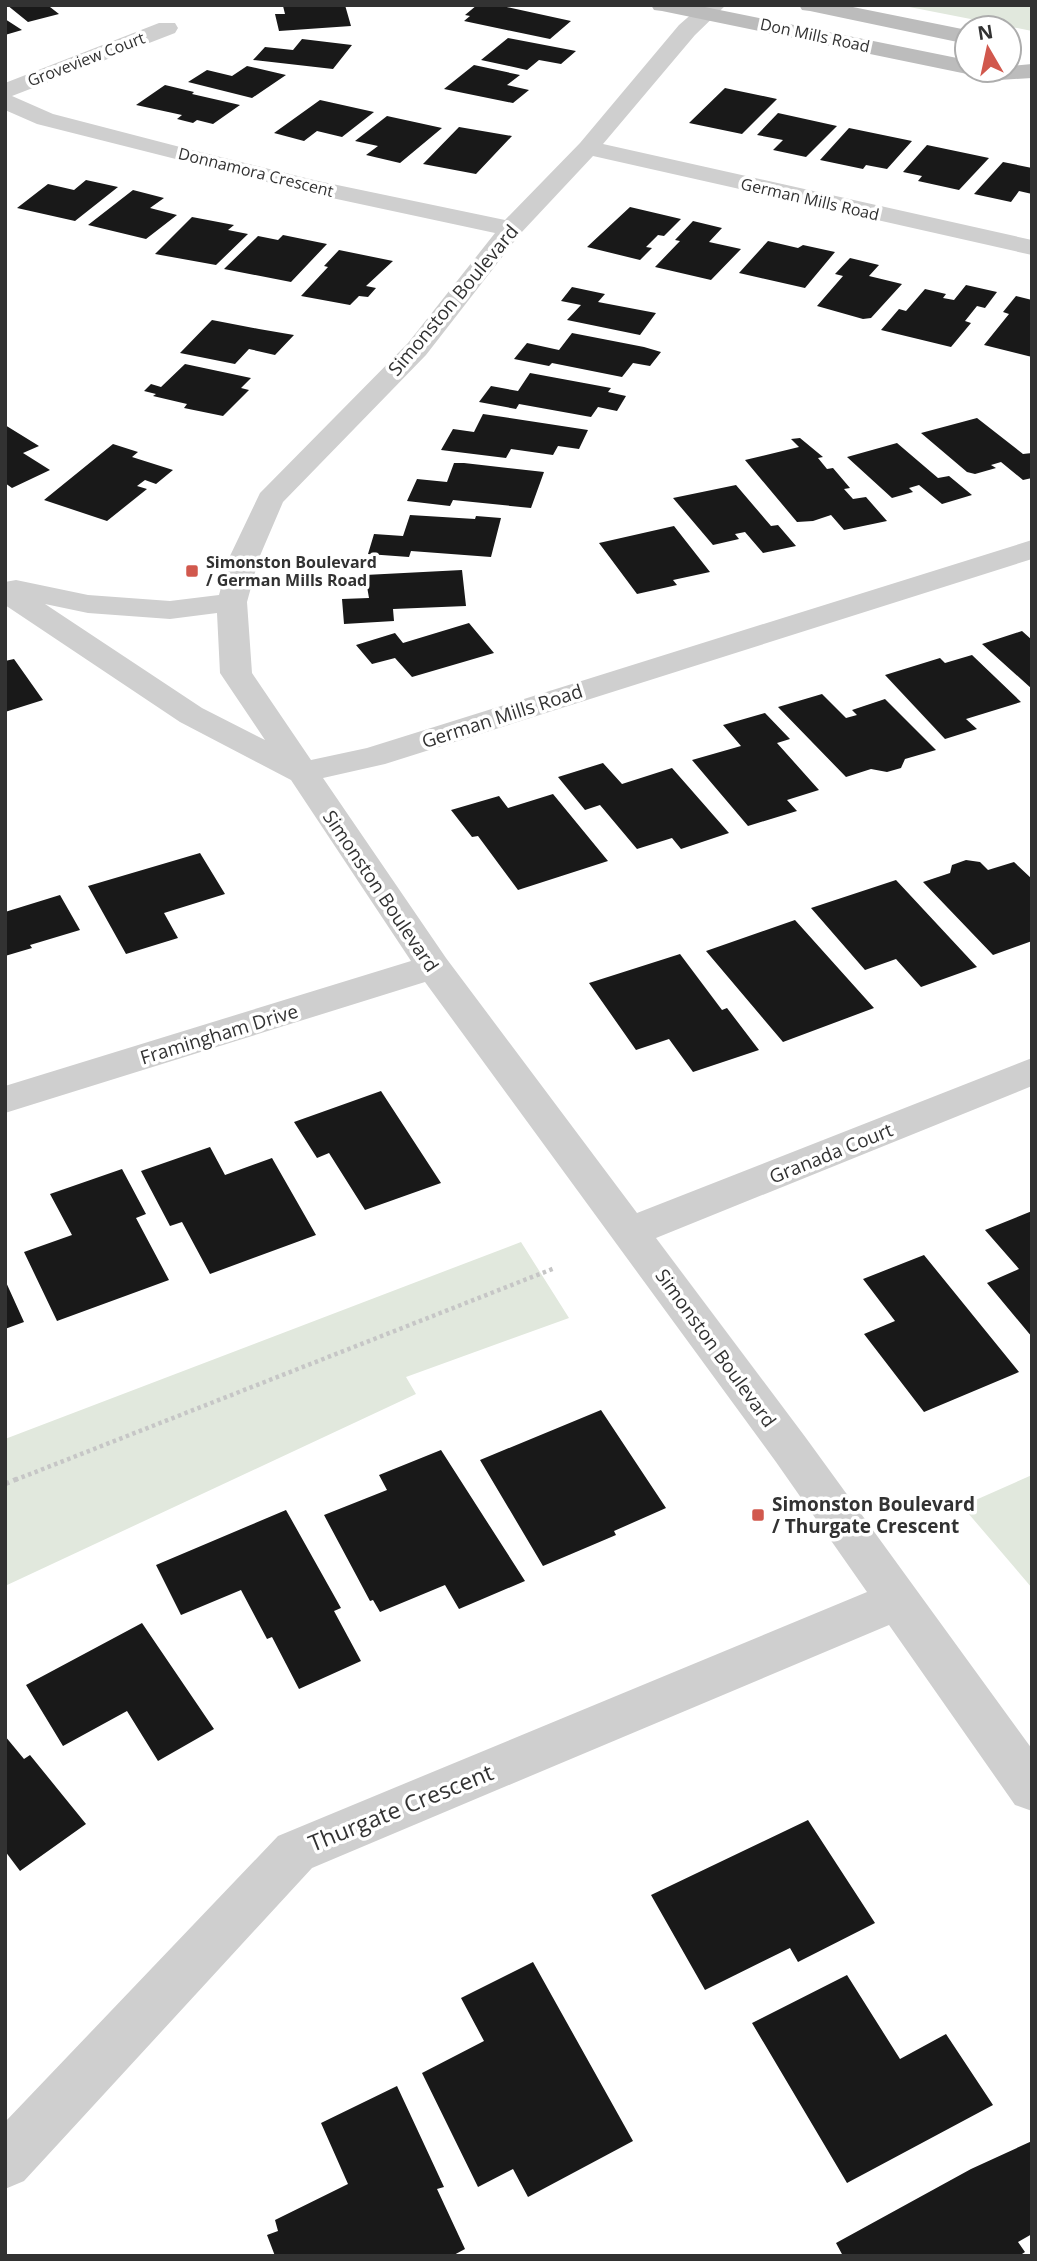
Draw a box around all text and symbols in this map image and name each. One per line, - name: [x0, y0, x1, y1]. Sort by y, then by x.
- street label: Don Mills Road: [758, 13, 872, 57]
- north arrow: [953, 14, 1023, 84]
- text: N: [976, 18, 995, 46]
- street label: Groveview Court: [24, 26, 148, 92]
- street label: Donnamora Crescent: [176, 142, 336, 202]
- street label: German Mills Road: [739, 172, 881, 226]
- street label: Simonston Boulevard: [382, 219, 524, 381]
- place label: Simonston Boulevard / German Mills Road: [206, 551, 377, 591]
- marker: Simonston Boulevard / German Mills Road: [184, 563, 200, 579]
- street label: German Mills Road: [418, 678, 586, 754]
- street label: Simonston Boulevard: [317, 805, 445, 977]
- street label: Framingham Drive: [137, 998, 301, 1070]
- street label: Granada Court: [765, 1116, 897, 1190]
- street label: Simonston Boulevard: [650, 1264, 782, 1432]
- place label: Simonston Boulevard / Thurgate Crescent: [772, 1491, 975, 1539]
- marker: Simonston Boulevard / Thurgate Crescent: [750, 1507, 766, 1523]
- street label: Thurgate Crescent: [303, 1755, 498, 1859]

